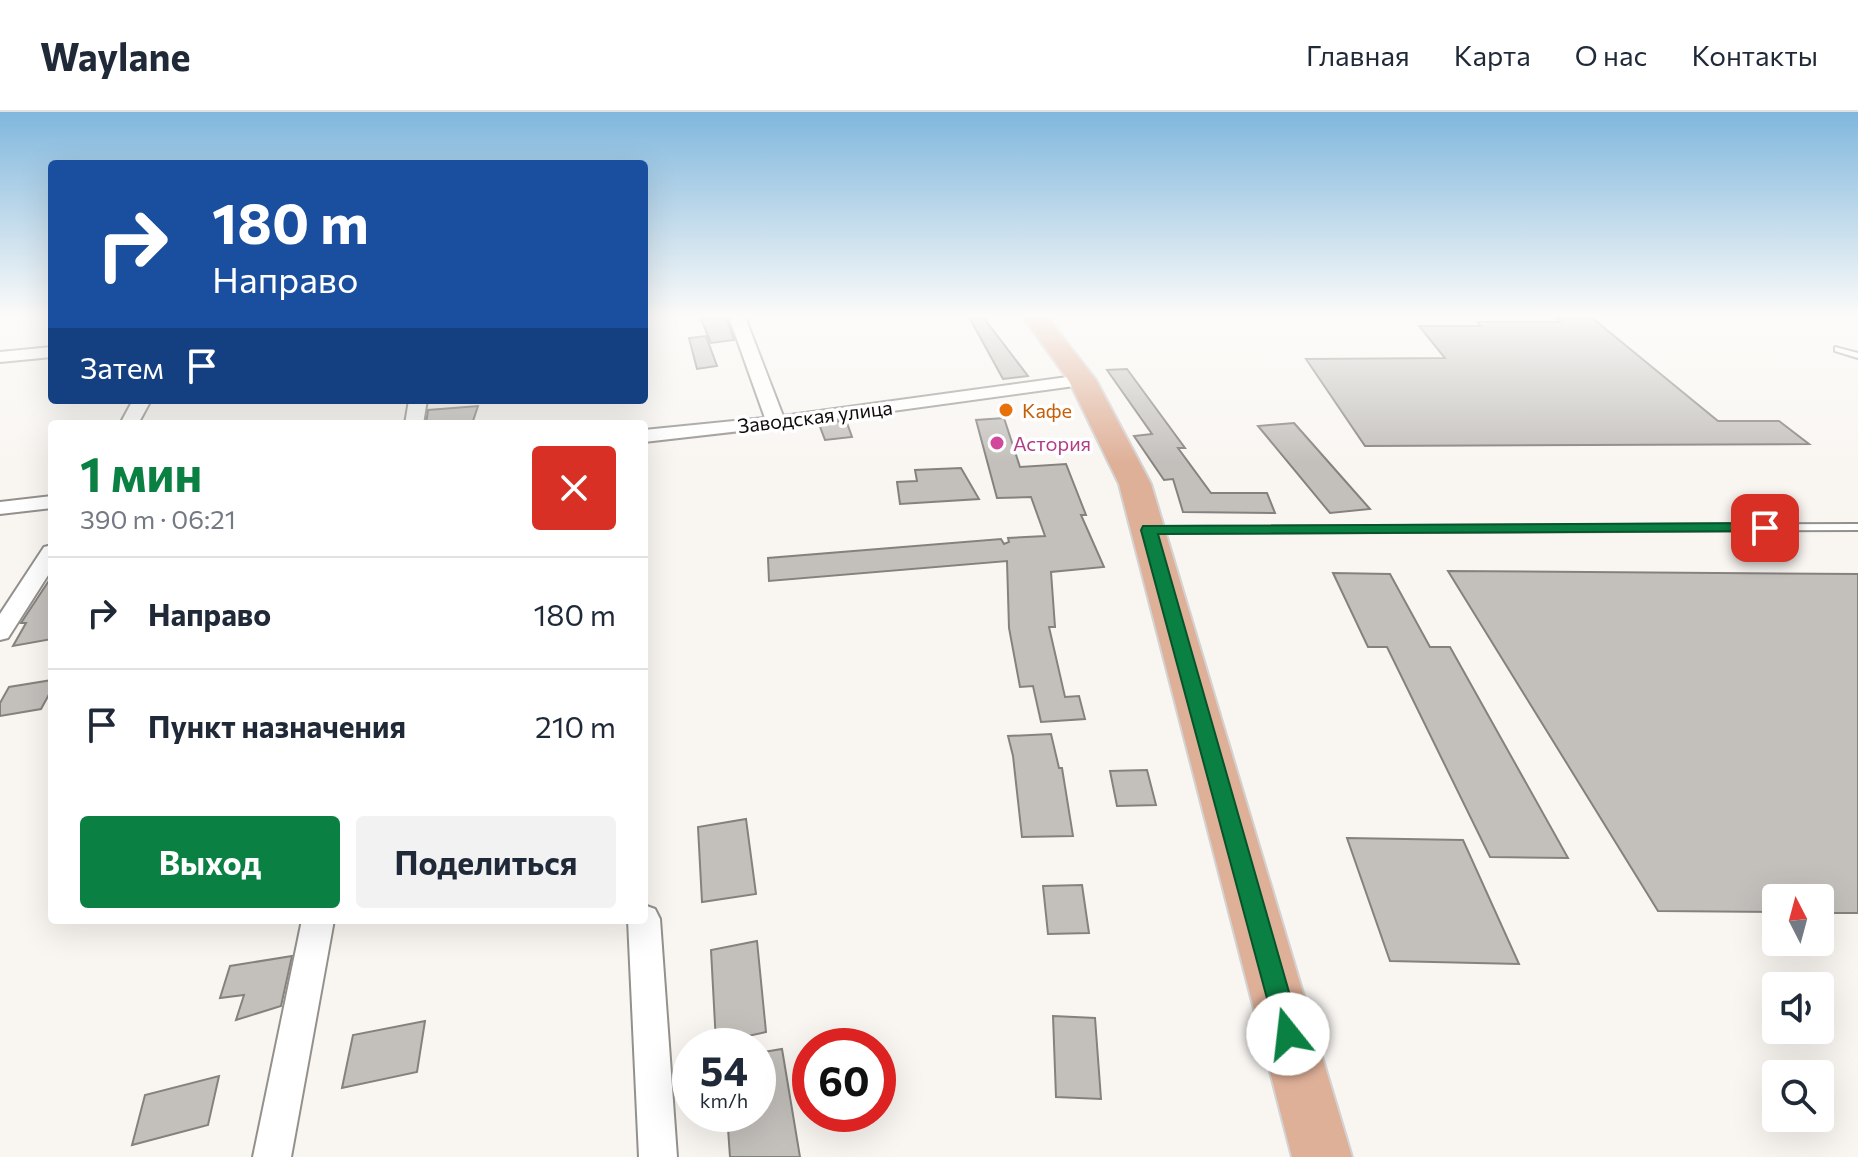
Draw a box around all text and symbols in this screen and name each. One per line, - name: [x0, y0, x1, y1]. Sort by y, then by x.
- text: Waylane: [40, 32, 190, 79]
- text: Главная: [1306, 38, 1410, 72]
- text: Карта: [1454, 38, 1531, 72]
- text: О нас: [1575, 38, 1647, 72]
- text: Контакты: [1691, 38, 1818, 72]
- text: 180 m: [212, 187, 369, 256]
- icon: right: [80, 192, 184, 296]
- text: Направо: [212, 256, 358, 300]
- icon: arrive: [180, 344, 224, 388]
- text: Затем: [80, 348, 164, 385]
- street label: Заводская улица: [736, 395, 894, 437]
- place label: Кафе: [1022, 398, 1072, 422]
- marker: Кафе: [997, 401, 1015, 419]
- place label: Астория: [1013, 431, 1091, 455]
- marker: Астория: [988, 434, 1006, 452]
- text: 1 мин: [80, 443, 202, 502]
- button: close: [532, 446, 616, 530]
- pin: [1731, 494, 1799, 562]
- text: 390 m · 06:21: [80, 503, 236, 534]
- icon: arrive: [1743, 506, 1787, 550]
- icon: right: [80, 591, 124, 635]
- text: Направо: [148, 595, 271, 632]
- text: 180 m: [533, 595, 616, 632]
- icon: arrive: [80, 703, 124, 747]
- text: Пункт назначения: [148, 707, 406, 744]
- text: 210 m: [535, 707, 616, 744]
- button: Выход: [80, 816, 340, 908]
- button: Поделиться: [356, 816, 616, 908]
- north arrow: [1762, 884, 1834, 956]
- map controls: [1762, 884, 1834, 1132]
- button: sound: [1762, 972, 1834, 1044]
- position arrow: [1246, 992, 1330, 1076]
- speed limit sign: 60: [792, 1028, 896, 1132]
- text: 54: [700, 1045, 748, 1094]
- button: search: [1762, 1060, 1834, 1132]
- text: km/h: [700, 1088, 748, 1112]

